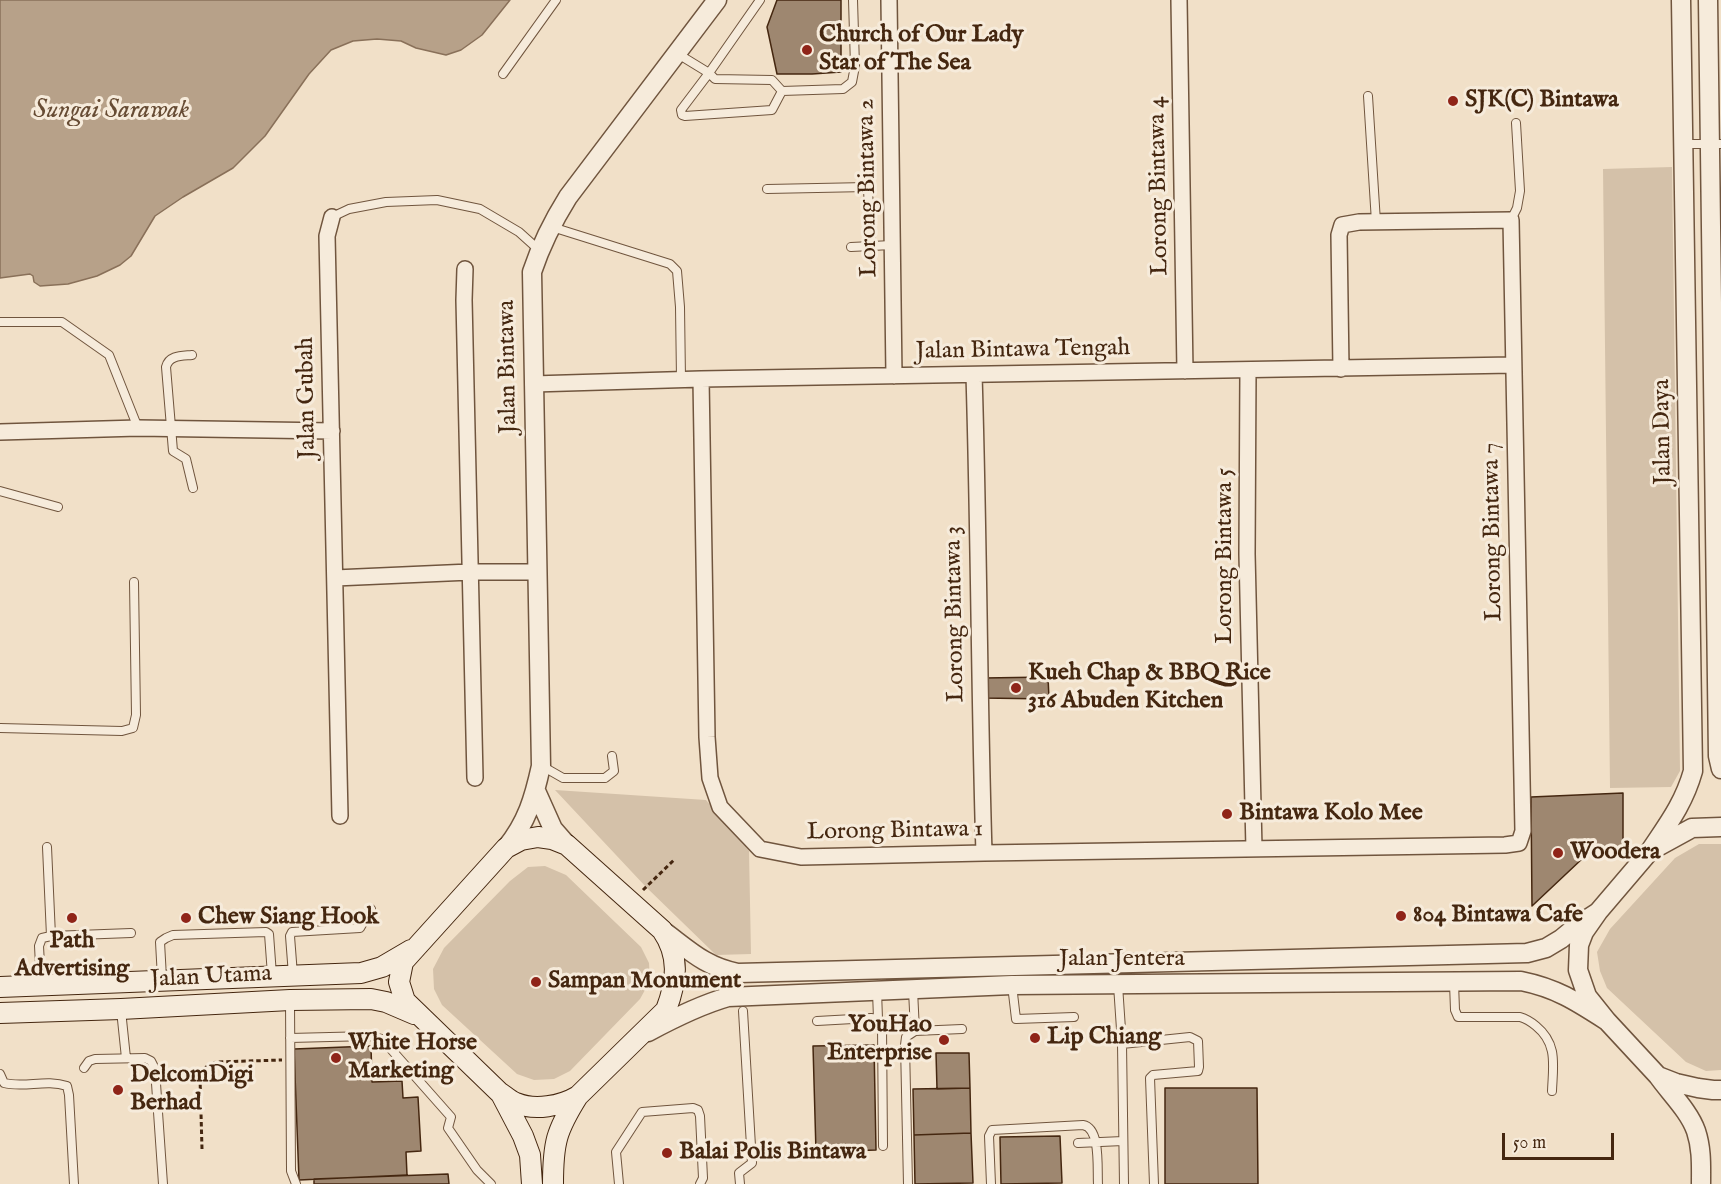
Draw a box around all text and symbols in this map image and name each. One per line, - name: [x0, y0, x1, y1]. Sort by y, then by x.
- place label: Church of Our Lady Star of The Sea: [819, 22, 1023, 78]
- marker: Church of Our Lady Star of The Sea: [800, 43, 814, 57]
- place label: SJK(C) Bintawa: [1465, 87, 1619, 115]
- marker: SJK(C) Bintawa: [1446, 94, 1460, 108]
- water label: Sungai Sarawak: [33, 96, 189, 128]
- street label: Lorong Bintawa 4: [1144, 96, 1176, 276]
- street label: Lorong Bintawa 2: [853, 98, 885, 278]
- street label: Jalan Bintawa: [493, 300, 525, 434]
- street label: Jalan Bintawa Tengah: [915, 335, 1131, 367]
- street label: Jalan Gubah: [293, 337, 323, 459]
- street label: Jalan Daya: [1649, 379, 1679, 485]
- street label: Lorong Bintawa 7: [1478, 442, 1510, 622]
- street label: Lorong Bintawa 5: [1212, 468, 1240, 644]
- street label: Lorong Bintawa 3: [940, 526, 972, 702]
- place label: Kueh Chap & BBQ Rice 316 Abuden Kitchen: [1028, 660, 1271, 716]
- marker: Kueh Chap & BBQ Rice 316 Abuden Kitchen: [1009, 681, 1023, 695]
- place label: Bintawa Kolo Mee: [1239, 800, 1423, 828]
- marker: Bintawa Kolo Mee: [1220, 807, 1234, 821]
- street label: Lorong Bintawa 1: [807, 816, 983, 848]
- place label: Woodera: [1570, 839, 1660, 867]
- marker: Woodera: [1551, 846, 1565, 860]
- place label: 804 Bintawa Cafe: [1413, 902, 1583, 930]
- place label: Chew Siang Hook: [198, 904, 379, 932]
- marker: 804 Bintawa Cafe: [1394, 909, 1408, 923]
- marker: Path Advertising: [65, 911, 79, 925]
- marker: Chew Siang Hook: [179, 911, 193, 925]
- place label: Path Advertising: [15, 928, 129, 984]
- street label: Jalan Jentera: [1059, 946, 1185, 974]
- street label: Jalan Utama: [149, 960, 273, 996]
- place label: Sampan Monument: [548, 968, 741, 996]
- marker: Sampan Monument: [529, 975, 543, 989]
- place label: YouHao Enterprise: [827, 1012, 932, 1068]
- place label: Lip Chiang: [1047, 1024, 1161, 1052]
- place label: White Horse Marketing: [348, 1030, 477, 1086]
- marker: Lip Chiang: [1028, 1031, 1042, 1045]
- marker: YouHao Enterprise: [937, 1033, 951, 1047]
- marker: White Horse Marketing: [329, 1051, 343, 1065]
- place label: DelcomDigi Berhad: [130, 1062, 254, 1118]
- marker: DelcomDigi Berhad: [111, 1083, 125, 1097]
- scale bar: [1505, 1121, 1618, 1159]
- text: 50 m: [1513, 1132, 1546, 1155]
- place label: Balai Polis Bintawa: [679, 1139, 866, 1167]
- marker: Balai Polis Bintawa: [660, 1146, 674, 1160]

